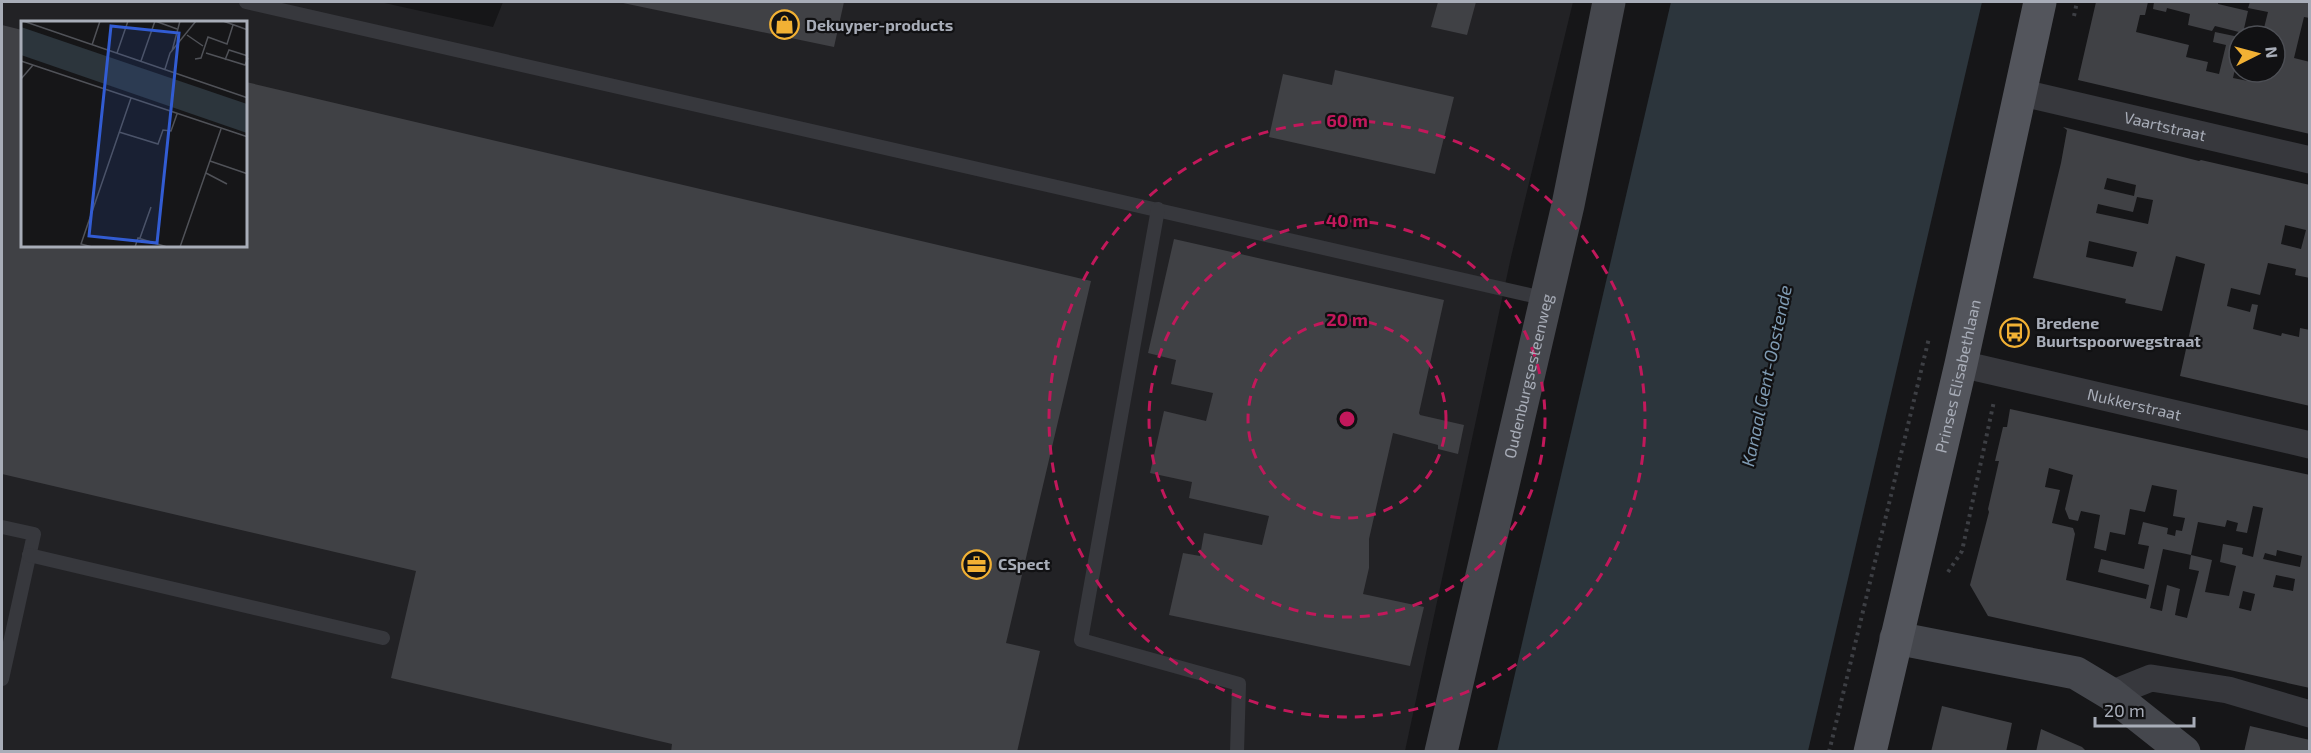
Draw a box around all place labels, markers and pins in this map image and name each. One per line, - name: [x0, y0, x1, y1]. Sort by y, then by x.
- shop icon: Dekuyper-products: [769, 9, 801, 41]
- place label: Dekuyper-products: [806, 15, 953, 35]
- place label: Bredene Buurtspoorwegstraat: [2036, 313, 2201, 350]
- bus stop icon: Bredene Buurtspoorwegstraat: [1999, 316, 2031, 348]
- centre of rings: [1337, 409, 1357, 429]
- office icon: CSpect: [961, 548, 993, 580]
- place label: CSpect: [998, 554, 1051, 573]

